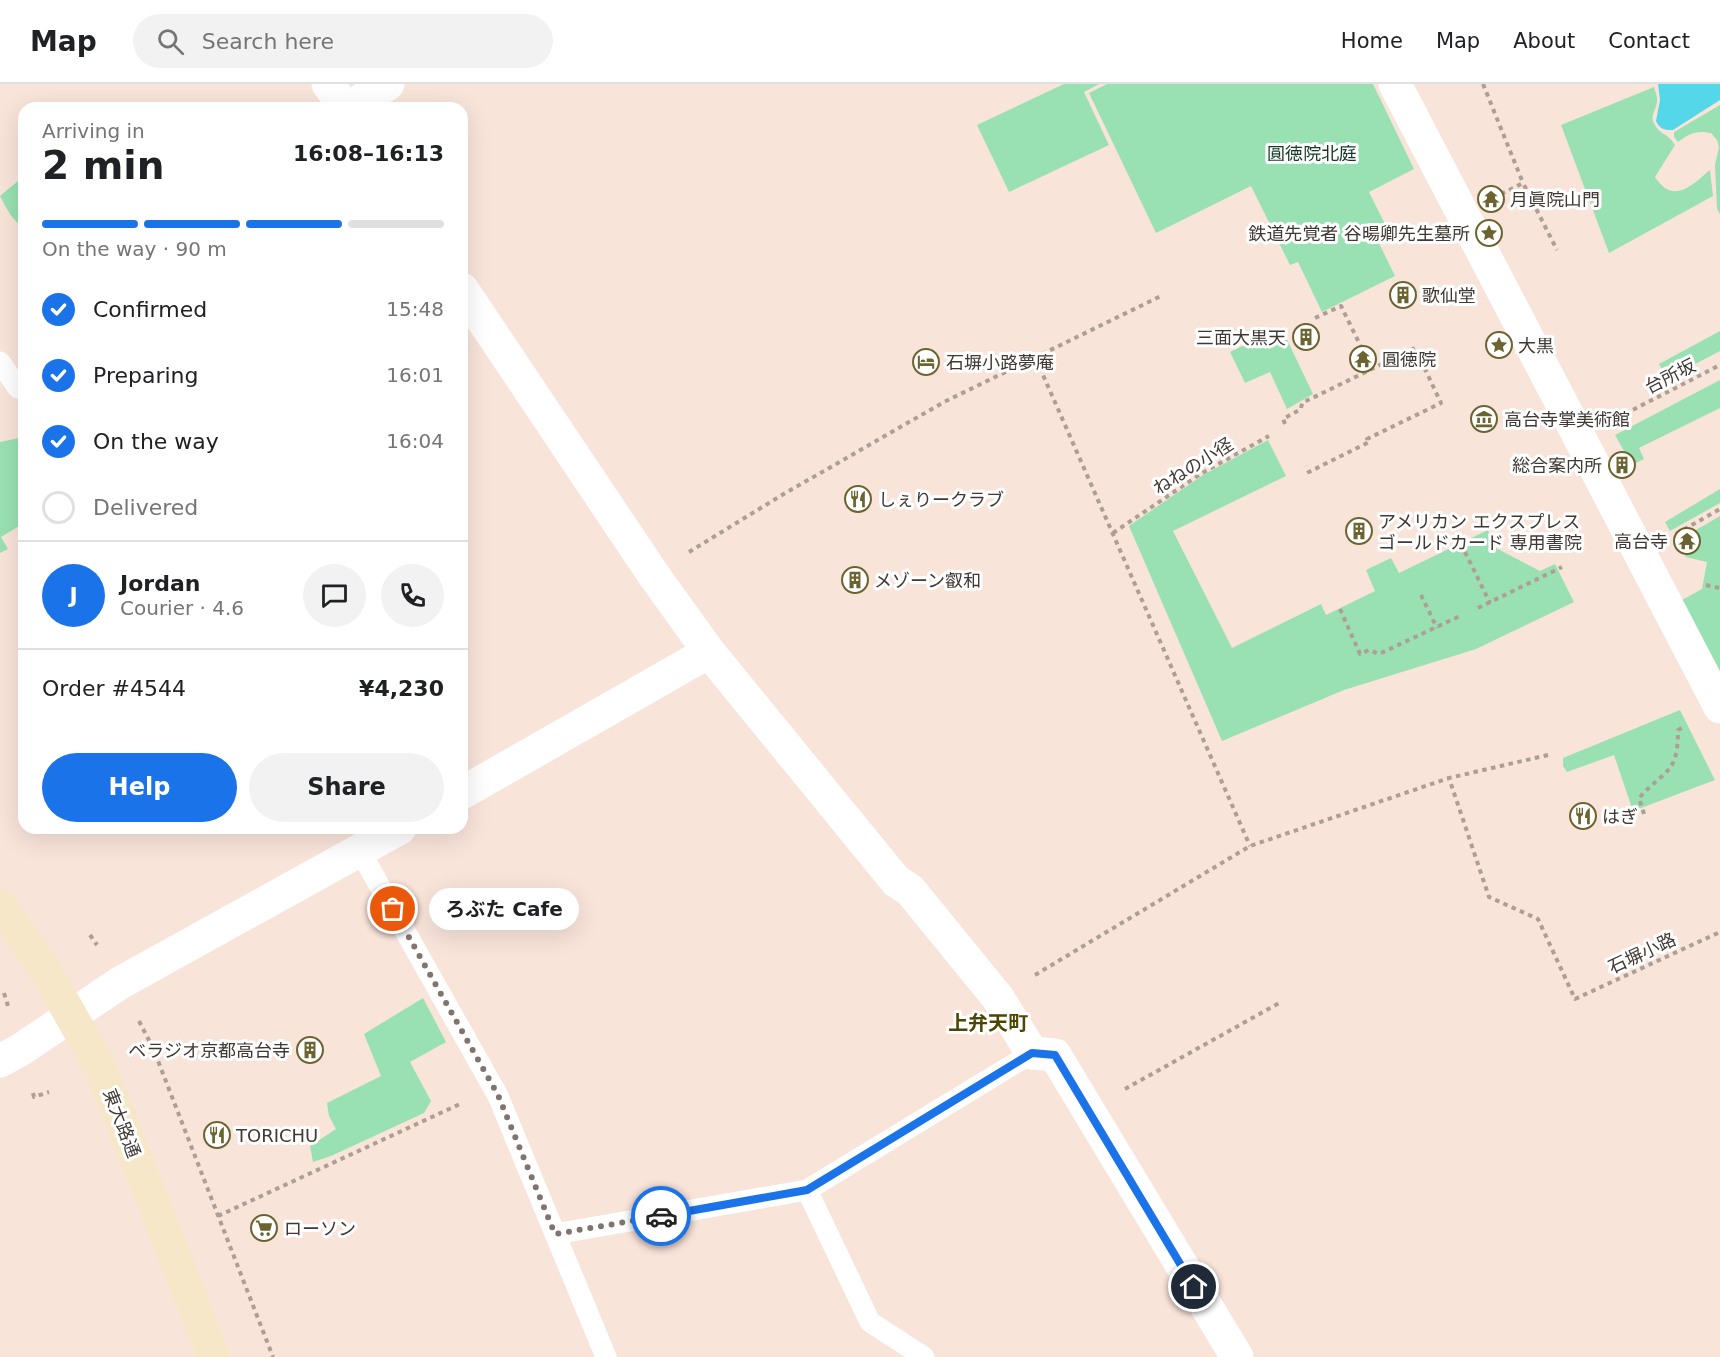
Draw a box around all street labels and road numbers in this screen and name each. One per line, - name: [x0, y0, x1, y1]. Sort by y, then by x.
- street label: 台所坂: [1641, 354, 1699, 398]
- street label: ねねの小径: [1149, 433, 1237, 499]
- street label: 石塀小路: [1605, 928, 1679, 978]
- street label: 東大路通: [99, 1086, 145, 1160]

